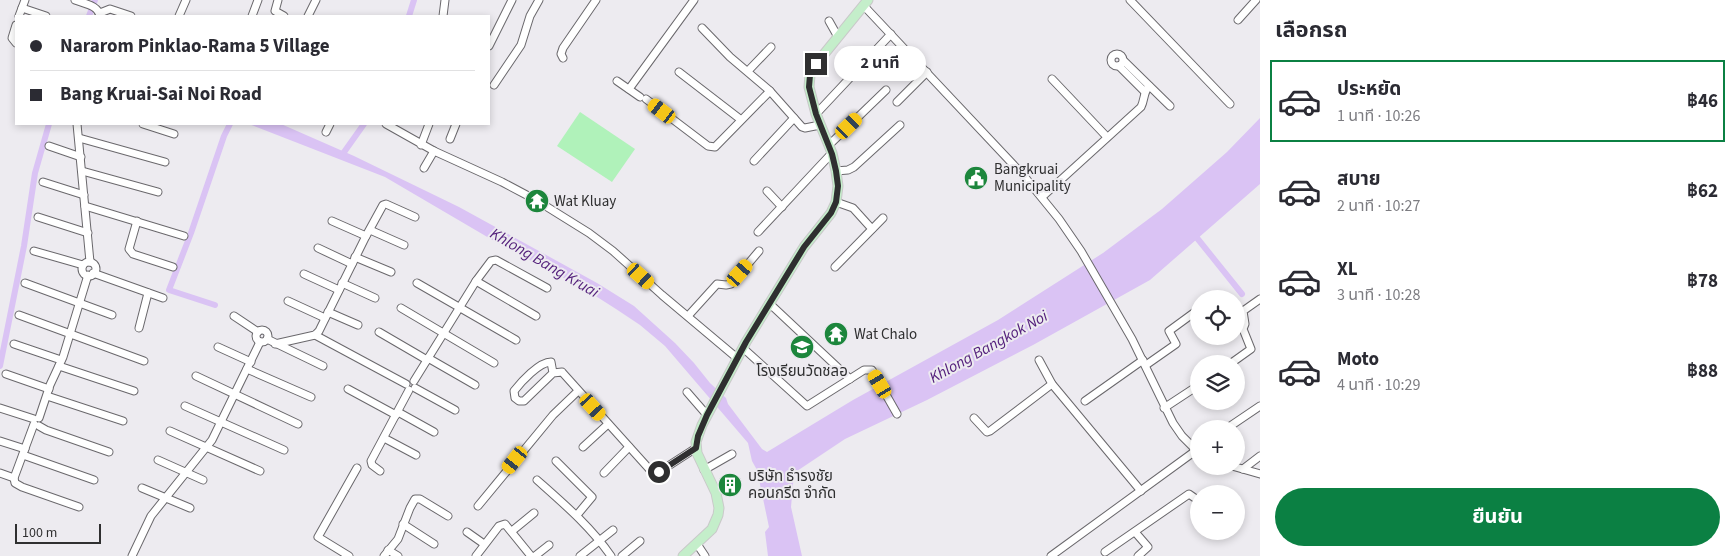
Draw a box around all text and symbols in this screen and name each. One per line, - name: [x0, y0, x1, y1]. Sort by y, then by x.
- text: เลือกรถ: [1275, 14, 1348, 46]
- text: Nararom Pinklao-Rama 5 Village: [60, 33, 330, 60]
- callout: 2 นาที: [834, 46, 926, 82]
- text: 2 นาที: [860, 52, 900, 74]
- route end: [805, 53, 827, 75]
- text: ประหยัด: [1337, 76, 1401, 103]
- icon: car: [1277, 79, 1322, 124]
- text: Bang Kruai-Sai Noi Road: [60, 81, 262, 108]
- text: ฿46: [1687, 88, 1718, 115]
- car: [645, 96, 678, 126]
- text: 1 นาที · 10:26: [1337, 105, 1420, 127]
- car: [832, 110, 865, 142]
- place label: Bangkruai Municipality: [994, 159, 1071, 197]
- public building icon: Bangkruai Municipality: [963, 165, 989, 191]
- text: สบาย: [1337, 166, 1381, 193]
- icon: car: [1277, 169, 1322, 214]
- text: ฿62: [1687, 178, 1718, 205]
- temple icon: Wat Kluay: [524, 188, 550, 214]
- place label: Wat Kluay: [554, 191, 616, 212]
- text: 2 นาที · 10:27: [1337, 195, 1420, 217]
- water label: Khlong Bang Kruai: [486, 223, 603, 303]
- text: XL: [1337, 256, 1358, 283]
- car: [724, 257, 755, 289]
- icon: car: [1277, 259, 1322, 304]
- car: [624, 260, 657, 292]
- text: ฿78: [1687, 268, 1718, 295]
- text: 3 นาที · 10:28: [1337, 284, 1420, 306]
- map controls: [1190, 290, 1245, 540]
- button: locate: [1190, 290, 1245, 345]
- water label: Khlong Bangkok Noi: [925, 305, 1052, 389]
- temple icon: Wat Chalo: [823, 321, 849, 347]
- place label: Wat Chalo: [854, 324, 917, 345]
- school or university icon: โรงเรียนวัดชลอ: [789, 334, 815, 360]
- text: Moto: [1337, 346, 1379, 373]
- icon: car: [1277, 349, 1322, 394]
- button: layers: [1190, 355, 1245, 410]
- text: ฿88: [1687, 358, 1718, 385]
- place label: โรงเรียนวัดชลอ: [756, 361, 848, 382]
- car: [865, 367, 894, 401]
- text: 4 นาที · 10:29: [1337, 374, 1420, 396]
- car: [577, 391, 608, 423]
- button: +: [1190, 420, 1245, 475]
- car: [499, 444, 530, 476]
- route start: [648, 461, 670, 483]
- place label: บริษัท ธำรงชัย คอนกรีต จำกัด: [748, 466, 836, 504]
- building icon: บริษัท ธำรงชัย คอนกรีต จำกัด: [717, 472, 743, 498]
- button: −: [1190, 485, 1245, 540]
- button: ยืนยัน: [1275, 488, 1720, 546]
- scale bar: [15, 521, 101, 544]
- text: 100 m: [22, 523, 57, 543]

